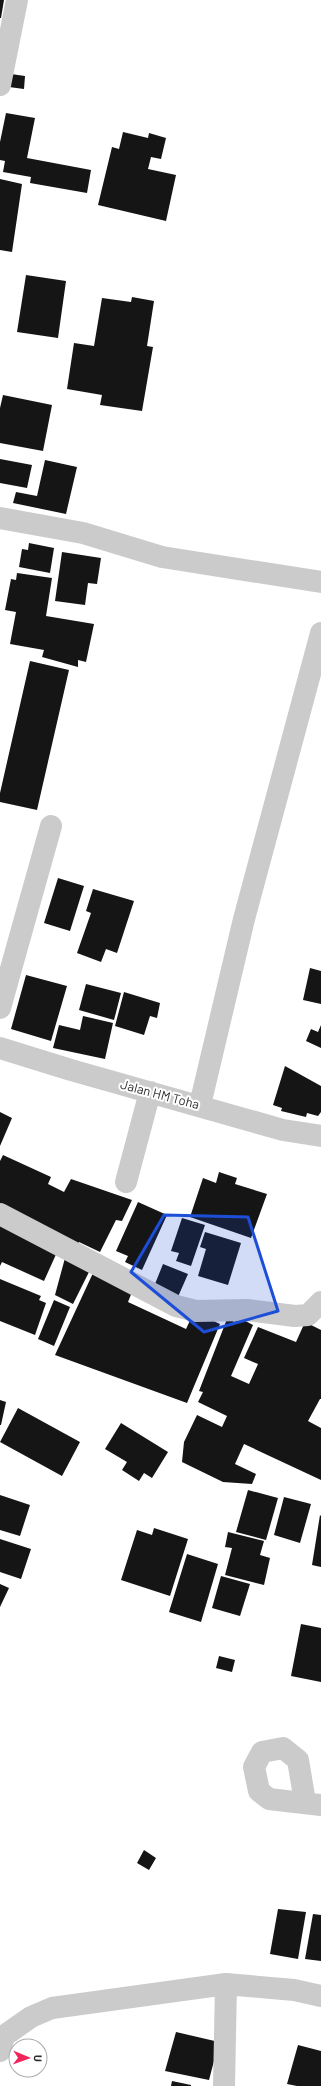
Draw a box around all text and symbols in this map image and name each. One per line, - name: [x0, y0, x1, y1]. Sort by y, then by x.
- street label: Jalan HM Toha: [119, 1076, 201, 1112]
- north arrow: [8, 2038, 48, 2078]
- text: U: [32, 2055, 45, 2062]

